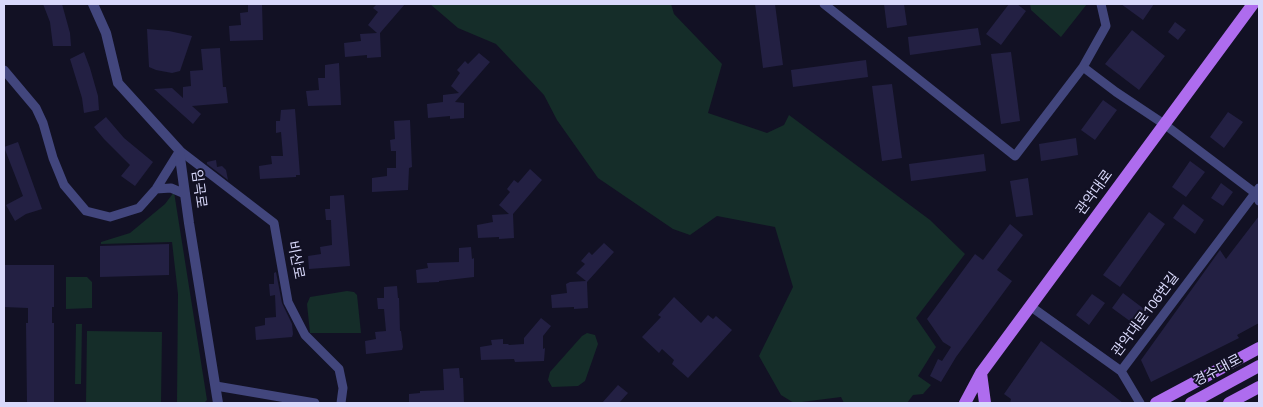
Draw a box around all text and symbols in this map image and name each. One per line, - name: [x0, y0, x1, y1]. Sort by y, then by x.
- street label: 관악대로: [1073, 167, 1117, 219]
- street label: 임곡로: [187, 169, 209, 209]
- street label: 비산로: [283, 239, 307, 281]
- street label: 관악대로106번길: [1109, 270, 1183, 360]
- street label: 경수대로: [1191, 351, 1245, 391]

